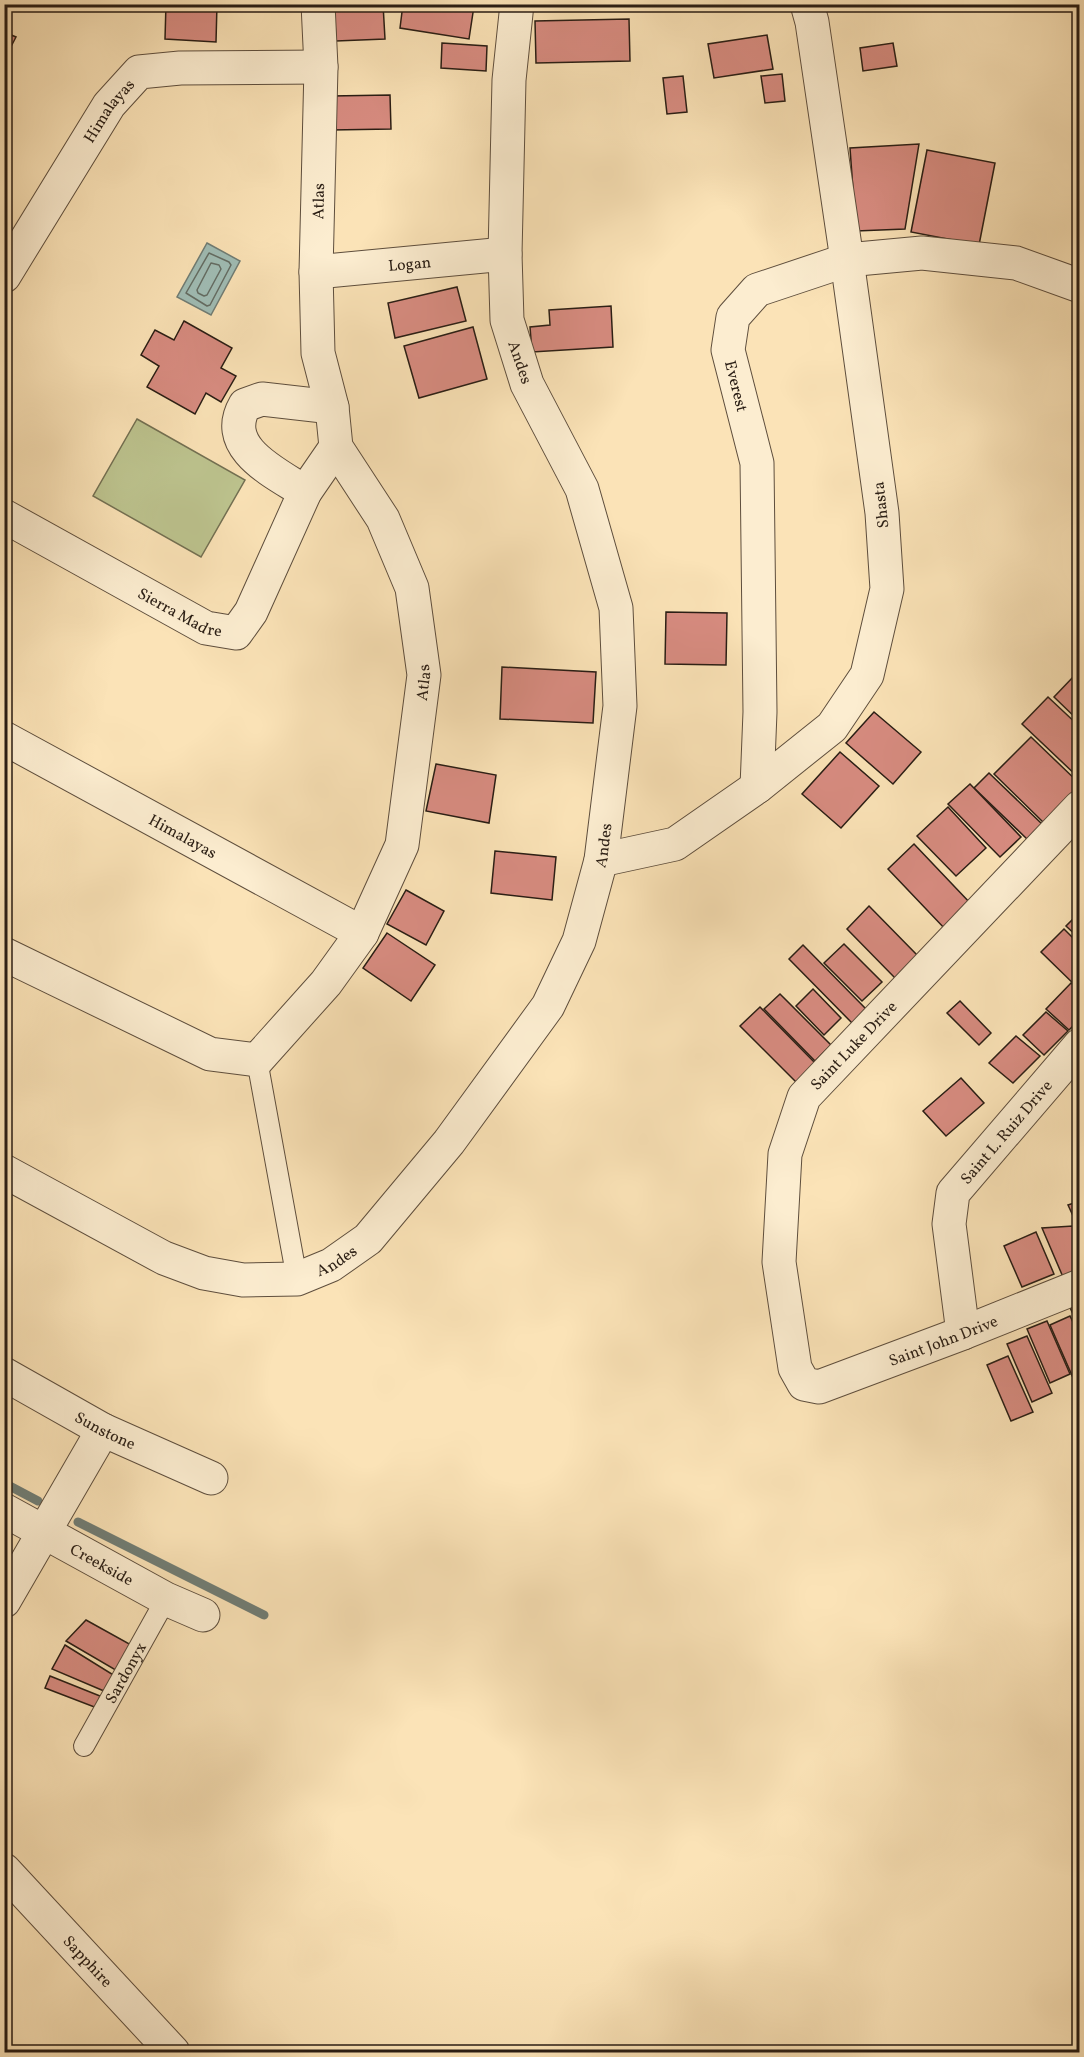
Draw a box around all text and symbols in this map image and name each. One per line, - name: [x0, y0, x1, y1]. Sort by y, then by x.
- street label: Himalayas: [79, 75, 141, 148]
- street label: Atlas: [308, 183, 331, 220]
- street label: Logan: [387, 252, 432, 278]
- street label: Andes: [501, 338, 537, 387]
- street label: Everest: [718, 358, 752, 415]
- street label: Shasta: [869, 480, 895, 529]
- street label: Sierra Madre: [133, 583, 223, 643]
- street label: Atlas: [412, 663, 437, 702]
- street label: Himalayas: [144, 810, 220, 865]
- street label: Andes: [590, 822, 618, 870]
- street label: Saint Luke Drive: [806, 997, 903, 1096]
- street label: Saint L. Ruiz Drive: [956, 1076, 1058, 1190]
- street label: Andes: [313, 1241, 362, 1283]
- street label: Saint John Drive: [886, 1311, 1002, 1373]
- street label: Sunstone: [70, 1407, 139, 1456]
- street label: Creekside: [65, 1539, 137, 1592]
- street label: Sardonyx: [101, 1639, 153, 1708]
- street label: Sapphire: [57, 1931, 117, 1993]

